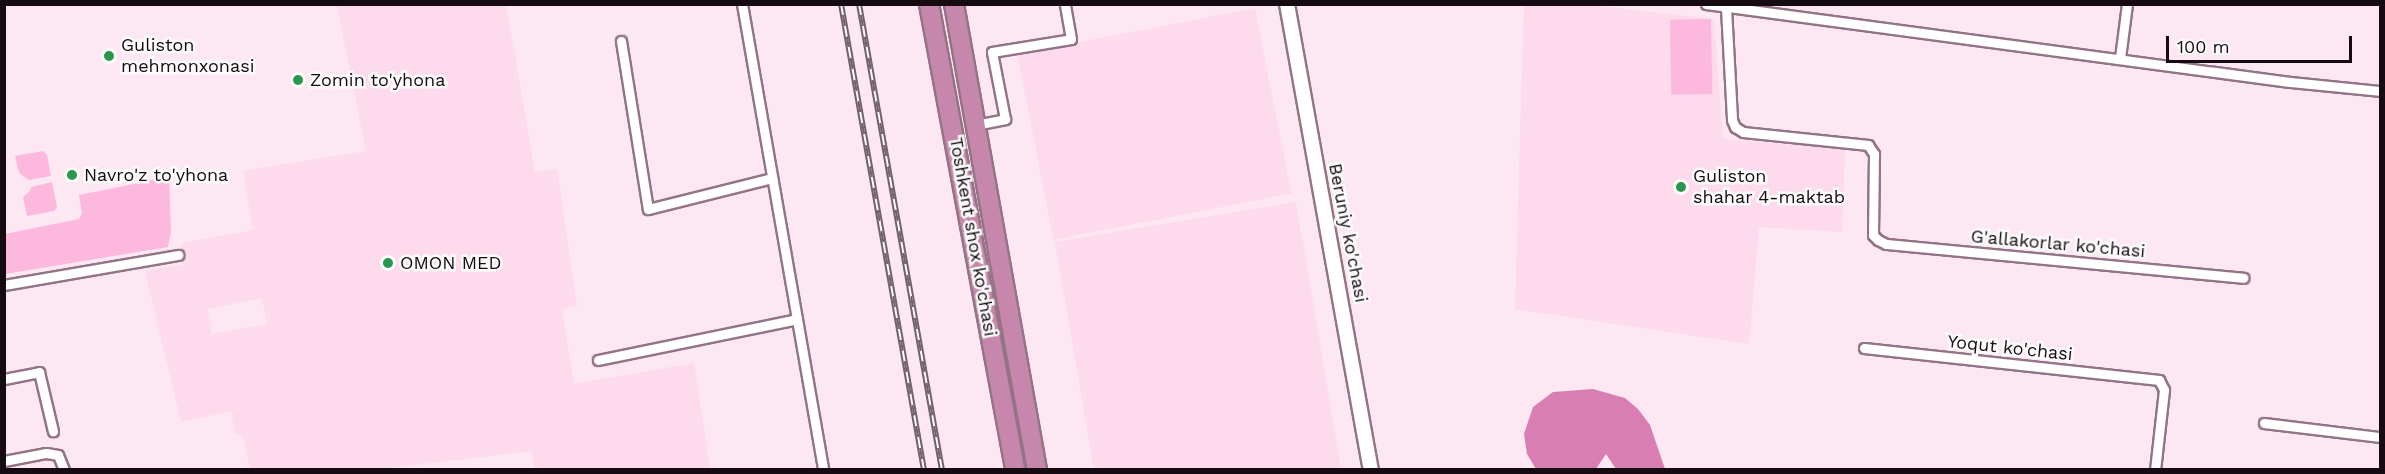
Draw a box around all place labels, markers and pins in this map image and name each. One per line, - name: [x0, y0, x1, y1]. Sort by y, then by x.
- place label: Guliston mehmonxonasi: [121, 35, 254, 78]
- marker: Guliston mehmonxonasi: [102, 49, 116, 63]
- place label: Zomin to'yhona: [310, 69, 446, 91]
- marker: Zomin to'yhona: [291, 73, 305, 87]
- place label: Navro'z to'yhona: [84, 164, 229, 186]
- place label: Guliston shahar 4-maktab: [1693, 166, 1845, 208]
- marker: Navro'z to'yhona: [65, 168, 79, 182]
- marker: Guliston shahar 4-maktab: [1674, 180, 1688, 194]
- place label: OMON MED: [400, 252, 501, 274]
- marker: OMON MED: [381, 256, 395, 270]

